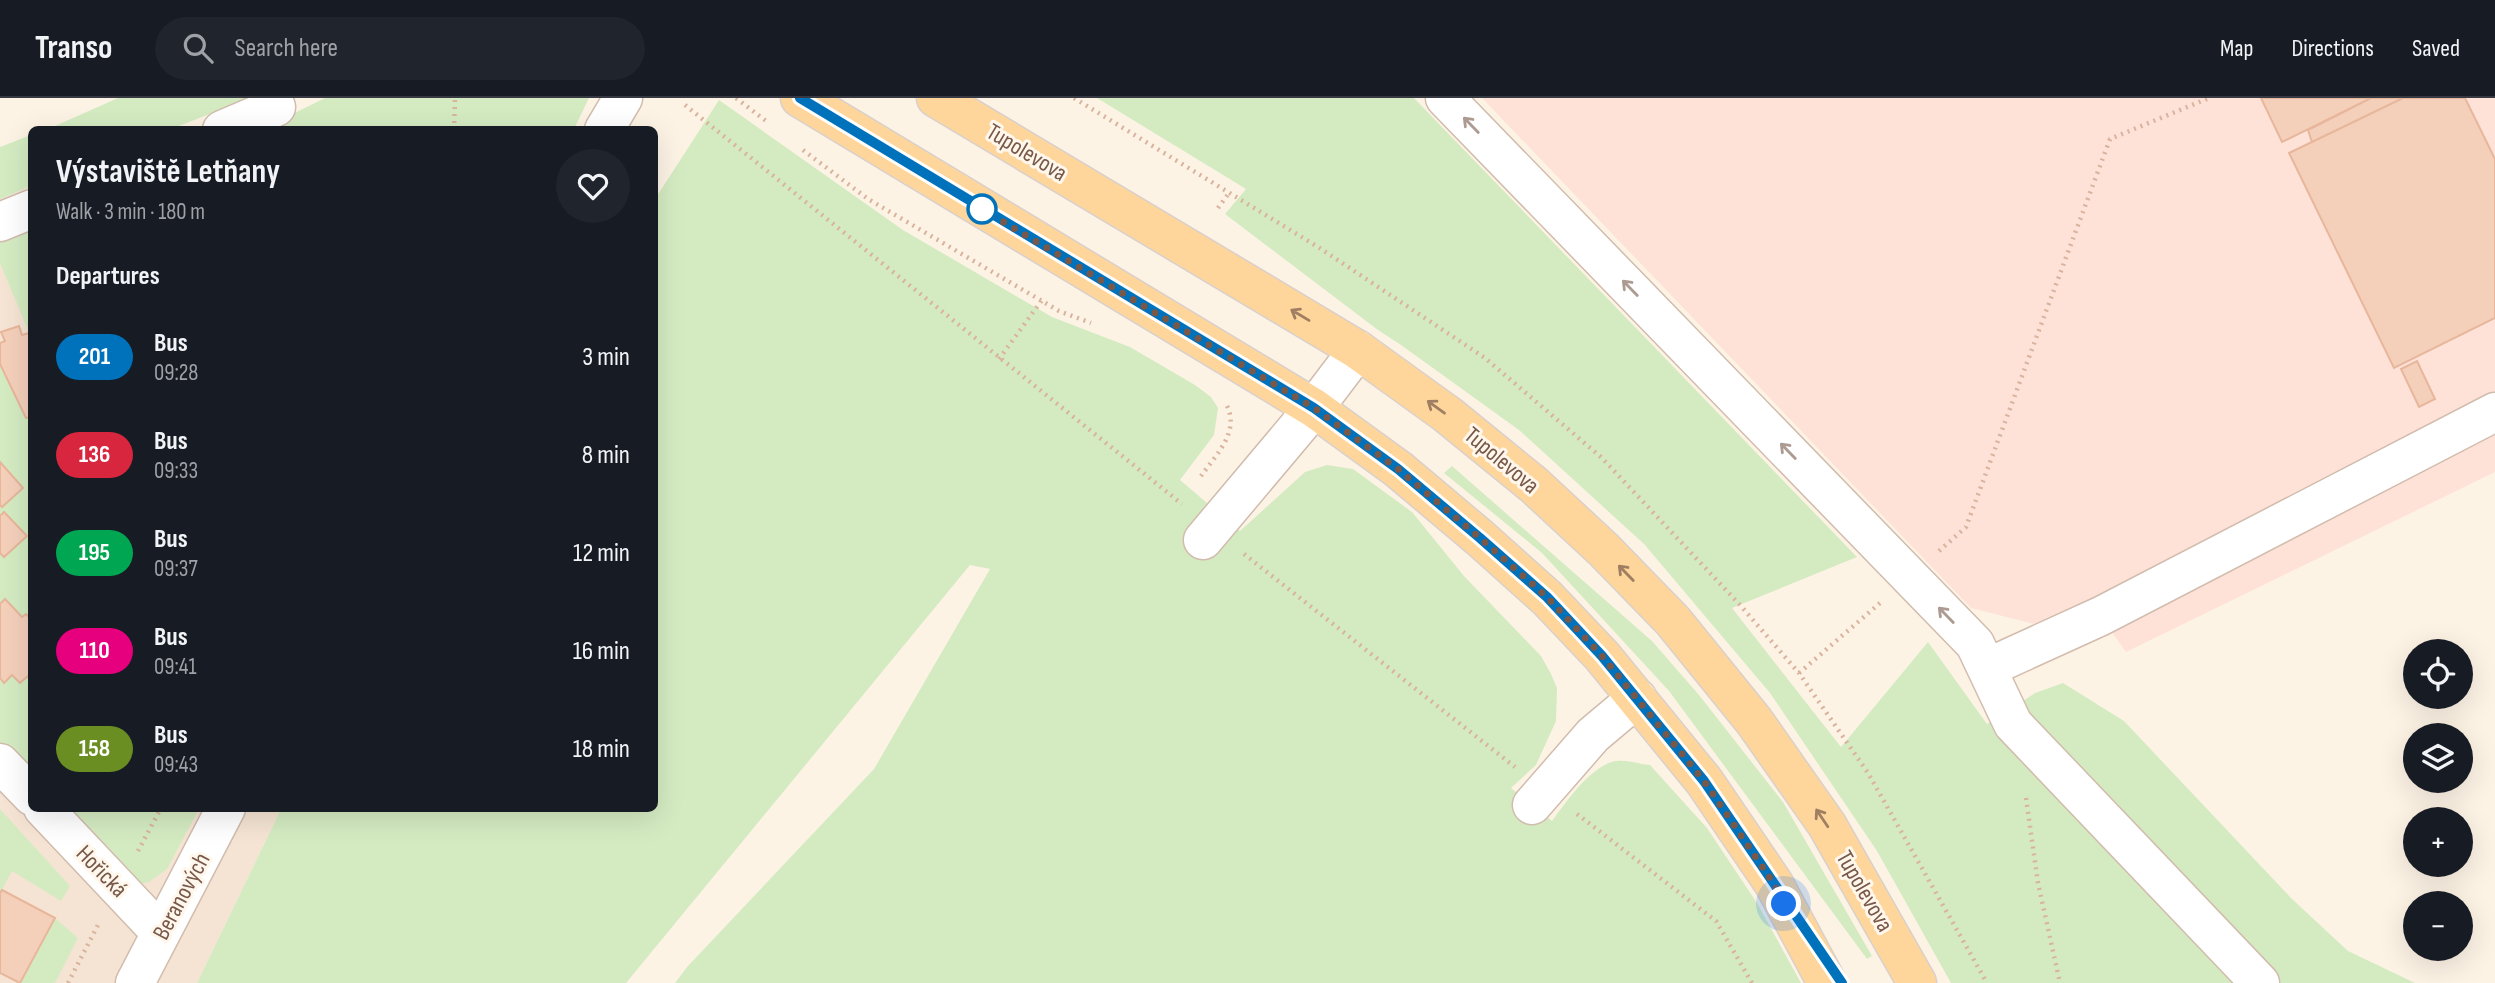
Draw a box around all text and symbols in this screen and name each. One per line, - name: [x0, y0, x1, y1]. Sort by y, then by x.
- search box: [155, 17, 645, 80]
- text: Transo: [35, 28, 113, 68]
- icon: search: [179, 29, 217, 67]
- text: Search here: [235, 33, 338, 64]
- text: Map: [2220, 34, 2253, 63]
- text: Directions: [2291, 34, 2374, 63]
- text: Saved: [2412, 34, 2460, 63]
- one-way arrow: [1463, 116, 1480, 133]
- street label: Tupolevova: [981, 117, 1072, 188]
- button: heart: [556, 149, 630, 223]
- text: Výstaviště Letňany: [56, 152, 280, 192]
- unlabelled marker: [967, 194, 997, 224]
- text: Walk · 3 min · 180 m: [56, 198, 205, 226]
- text: Departures: [56, 261, 160, 292]
- one-way arrow: [1621, 280, 1638, 297]
- one-way arrow: [1290, 308, 1310, 322]
- text: Bus: [154, 328, 188, 359]
- text: 201: [79, 342, 110, 371]
- text: 3 min: [582, 342, 630, 373]
- text: 09:28: [154, 359, 198, 387]
- one-way arrow: [1427, 400, 1446, 414]
- street label: Tupolevova: [1458, 421, 1545, 500]
- text: Bus: [154, 426, 188, 457]
- text: 136: [79, 440, 110, 469]
- text: 8 min: [582, 440, 630, 471]
- one-way arrow: [1780, 443, 1797, 460]
- text: 09:33: [154, 457, 198, 485]
- text: Bus: [154, 524, 188, 555]
- text: 195: [79, 538, 110, 567]
- text: 12 min: [573, 538, 630, 569]
- text: 09:37: [154, 555, 198, 583]
- one-way arrow: [1617, 564, 1634, 581]
- one-way arrow: [1938, 606, 1955, 623]
- text: Bus: [154, 622, 188, 653]
- text: 110: [79, 636, 110, 665]
- text: 16 min: [573, 636, 630, 667]
- map controls: [2403, 639, 2473, 961]
- button: locate: [2403, 639, 2473, 709]
- text: 09:41: [154, 653, 197, 681]
- text: Bus: [154, 720, 188, 751]
- button: layers: [2403, 723, 2473, 793]
- text: 158: [79, 734, 110, 763]
- text: 18 min: [573, 734, 630, 765]
- text: 09:43: [154, 751, 198, 779]
- button: +: [2403, 807, 2473, 877]
- one-way arrow: [1815, 809, 1829, 828]
- street label: Hořická: [70, 839, 133, 904]
- street label: Tupolevova: [1830, 845, 1899, 937]
- street label: Beranových: [146, 848, 216, 945]
- your location: [1766, 886, 1801, 921]
- button: −: [2403, 891, 2473, 961]

